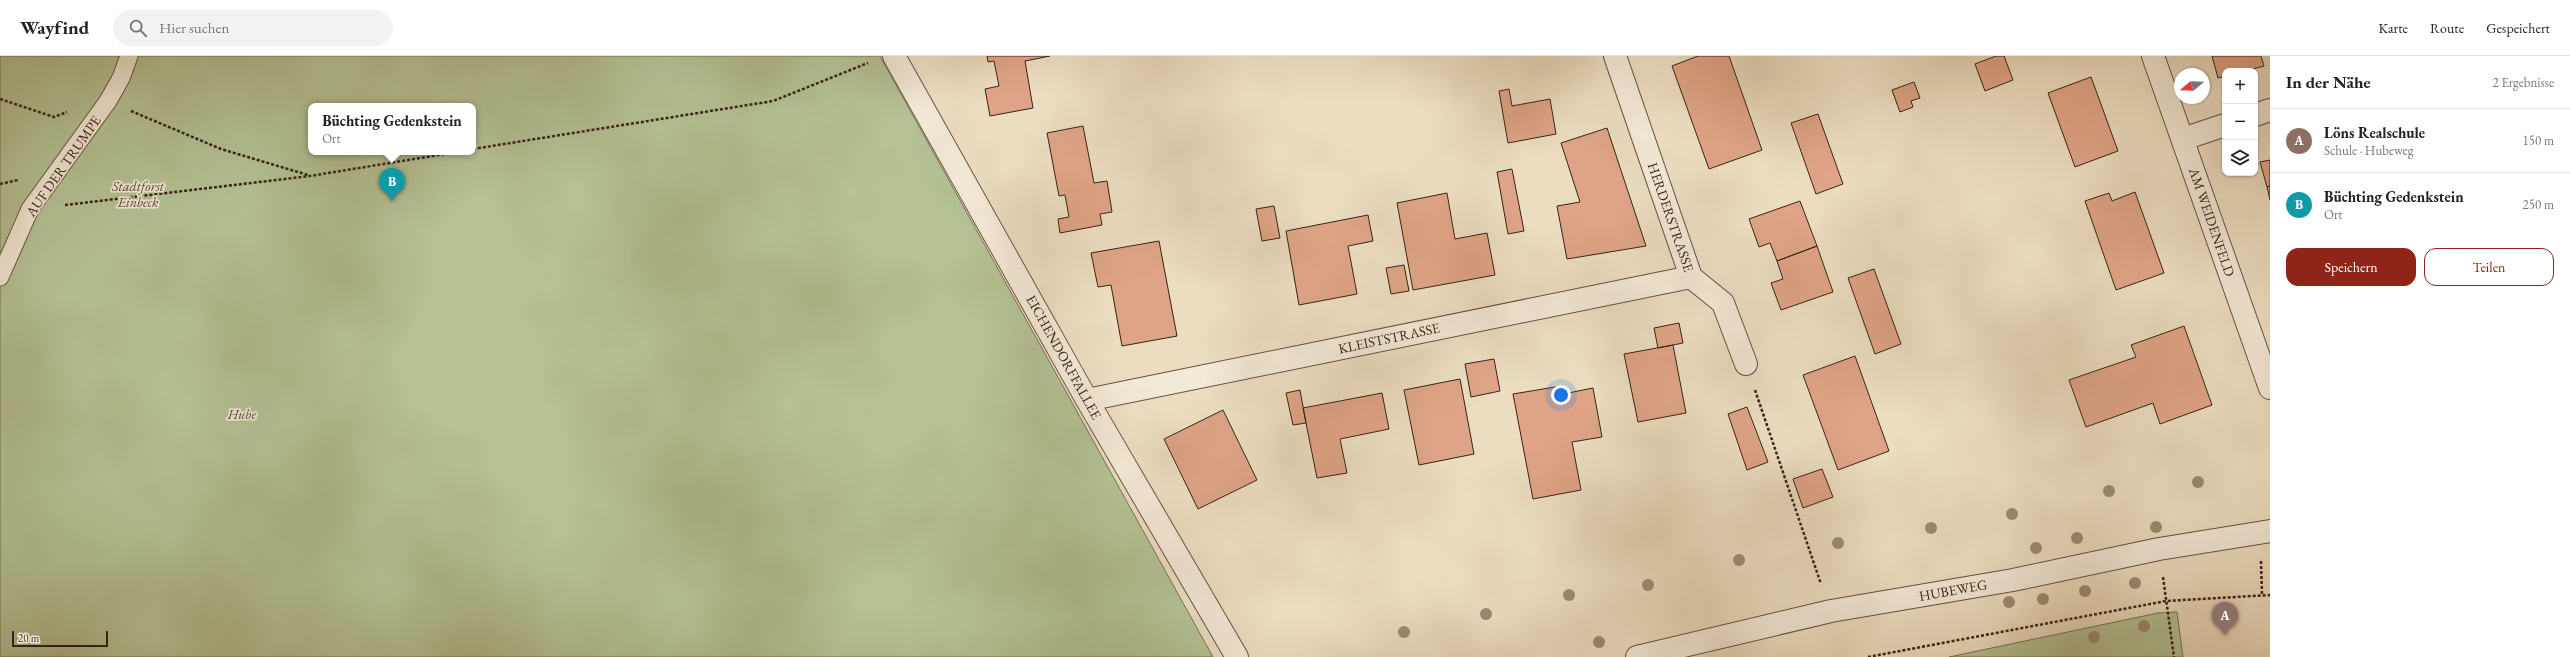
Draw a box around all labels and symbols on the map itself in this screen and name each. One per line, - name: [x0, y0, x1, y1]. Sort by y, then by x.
- north arrow: [2174, 68, 2210, 104]
- street label: AUF DER TRUMPE: [21, 112, 105, 221]
- street label: HERDERSTRASSE: [1644, 160, 1698, 274]
- street label: AM WEIDENFELD: [2185, 164, 2239, 279]
- pin: B: [379, 168, 405, 201]
- park label: Stadtforst Einbeck: [111, 177, 165, 211]
- street label: EICHENDORFFALLEE: [1022, 292, 1106, 422]
- street label: KLEISTSTRASSE: [1337, 318, 1441, 358]
- your location: [1551, 385, 1571, 405]
- park label: Hube: [227, 405, 256, 423]
- street label: HUBEWEG: [1918, 575, 1988, 605]
- pin: A: [2212, 602, 2238, 635]
- scale bar: [12, 629, 108, 648]

